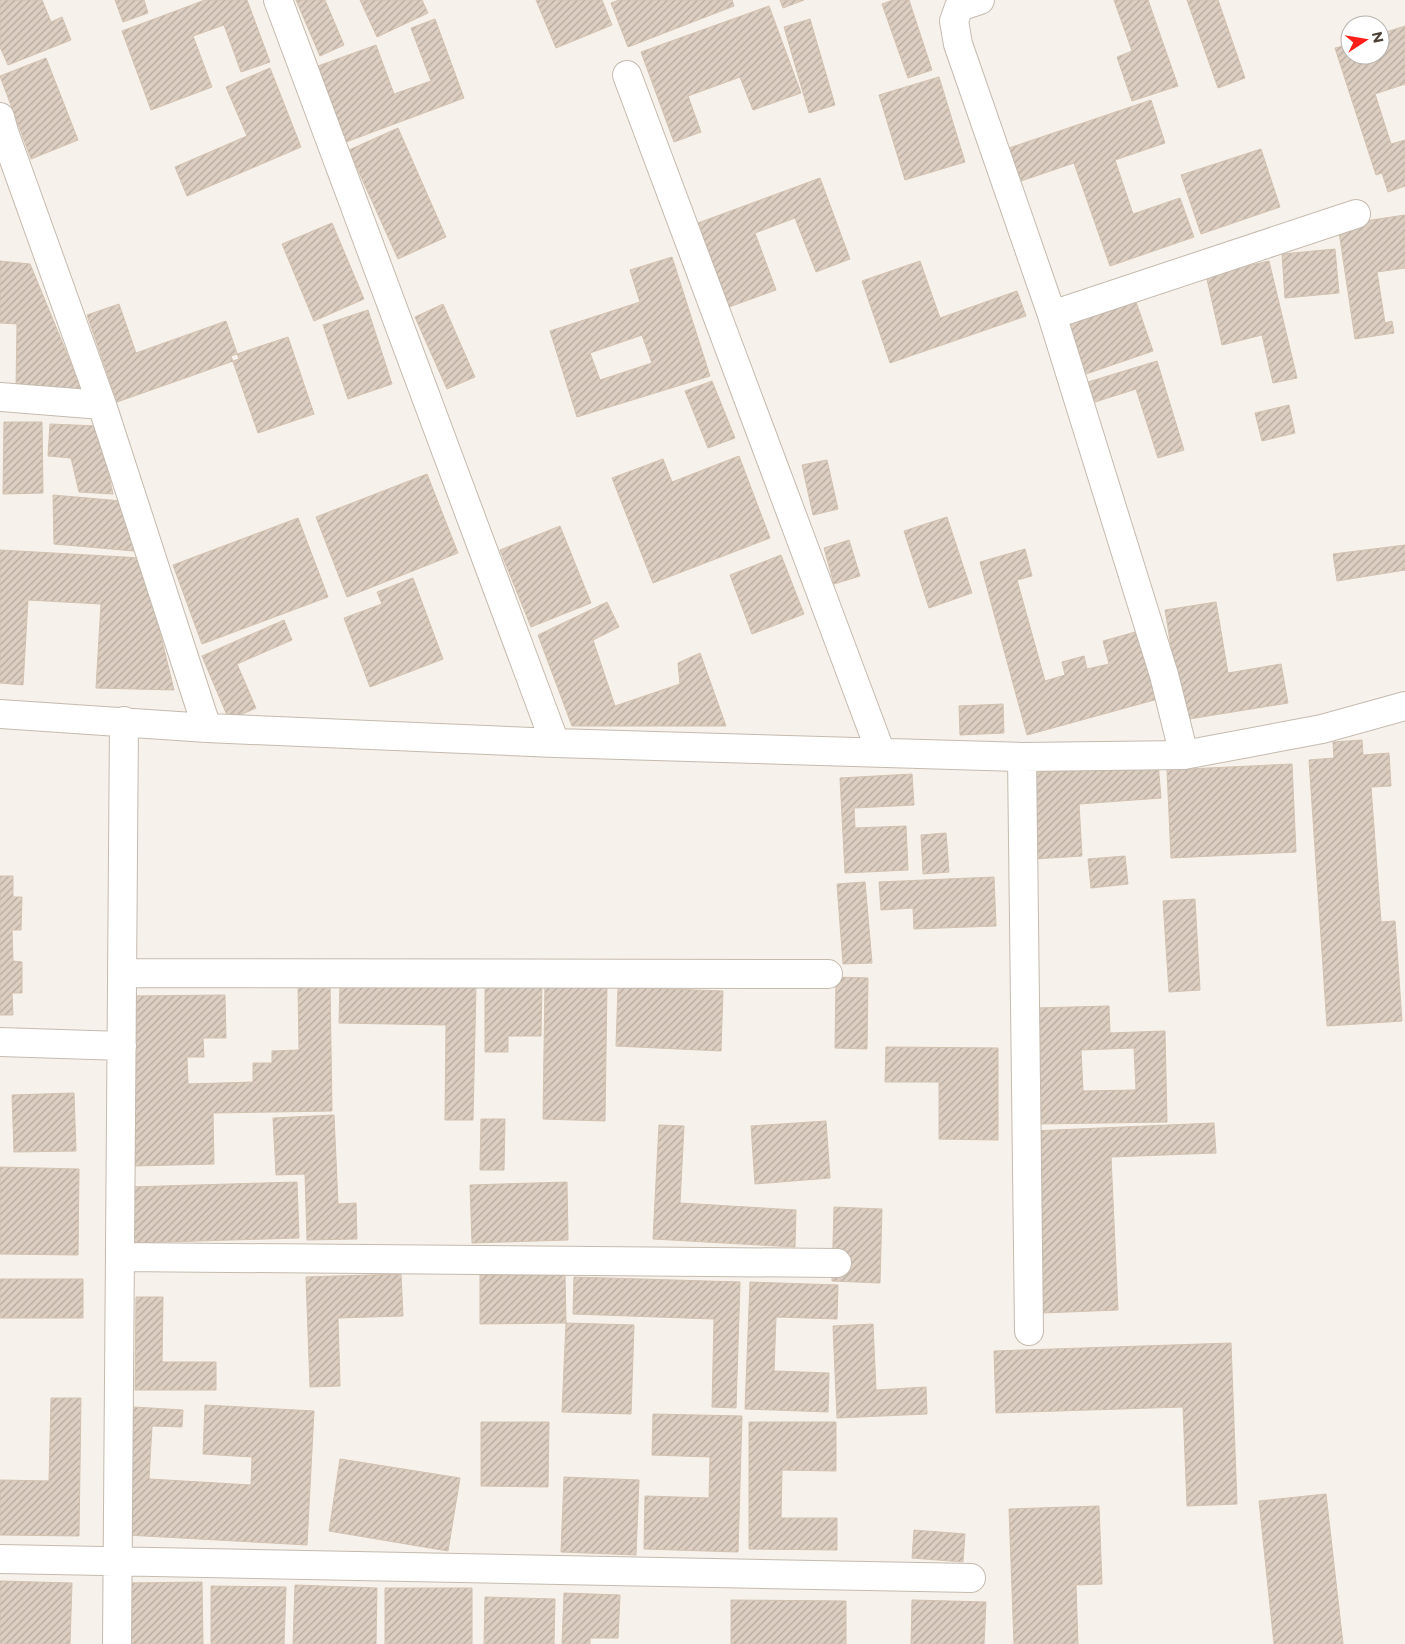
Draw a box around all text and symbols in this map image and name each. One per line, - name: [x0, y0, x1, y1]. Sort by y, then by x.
- north arrow: [1340, 15, 1390, 65]
- text: N: [1368, 30, 1388, 45]

